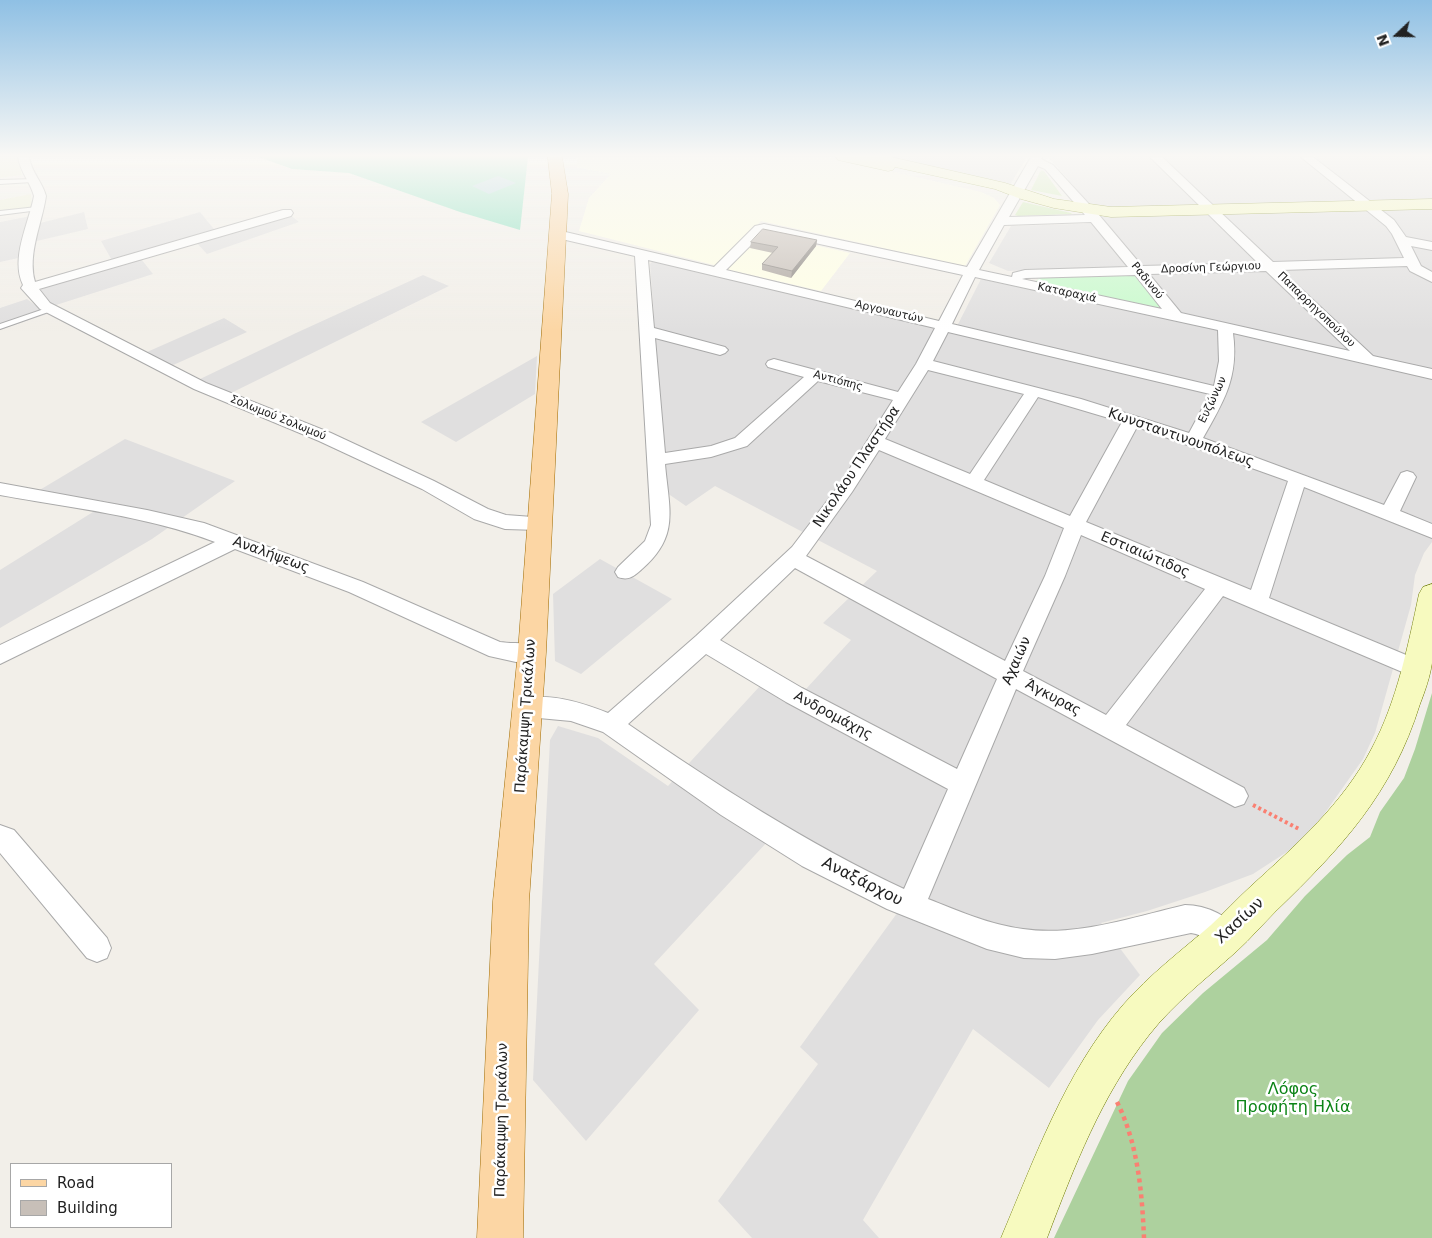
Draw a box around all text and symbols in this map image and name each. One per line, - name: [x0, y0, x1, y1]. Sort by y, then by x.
- north arrow: [1372, 10, 1422, 60]
- text: N: [1373, 32, 1393, 49]
- street label: Ραδινού: [1128, 260, 1166, 302]
- street label: Δροσίνη Γεώργιου: [1161, 260, 1261, 276]
- street label: Παπαρρηγοπούλου: [1274, 270, 1358, 350]
- street label: Καταραχιά: [1036, 280, 1098, 306]
- street label: Αργοναυτών: [854, 298, 924, 326]
- street label: Αντιόπης: [812, 368, 864, 394]
- street label: Ευζώνων: [1196, 375, 1230, 425]
- street label: Σολωμού Σολωμού: [228, 393, 328, 443]
- street label: Νικολάου Πλαστήρα: [810, 403, 904, 531]
- street label: Κωνσταντινουπόλεως: [1106, 405, 1256, 471]
- street label: Εστιαιώτιδος: [1098, 529, 1192, 581]
- street label: Αναλήψεως: [230, 533, 312, 577]
- street label: Αχαιών: [999, 634, 1035, 688]
- street label: Παράκαμψη Τρικάλων: [512, 638, 540, 794]
- street label: Άγκυρας: [1022, 676, 1084, 720]
- street label: Ανδρομάχης: [791, 688, 875, 744]
- street label: Αναξάρχου: [818, 853, 906, 911]
- street label: Χασίων: [1212, 894, 1268, 948]
- street label: Παράκαμψη Τρικάλων: [492, 1043, 512, 1197]
- park label: Λόφος Προφήτη Ηλία: [1236, 1080, 1350, 1118]
- legend: [10, 1163, 172, 1228]
- text: Road: [57, 1174, 95, 1192]
- text: Building: [57, 1199, 118, 1217]

